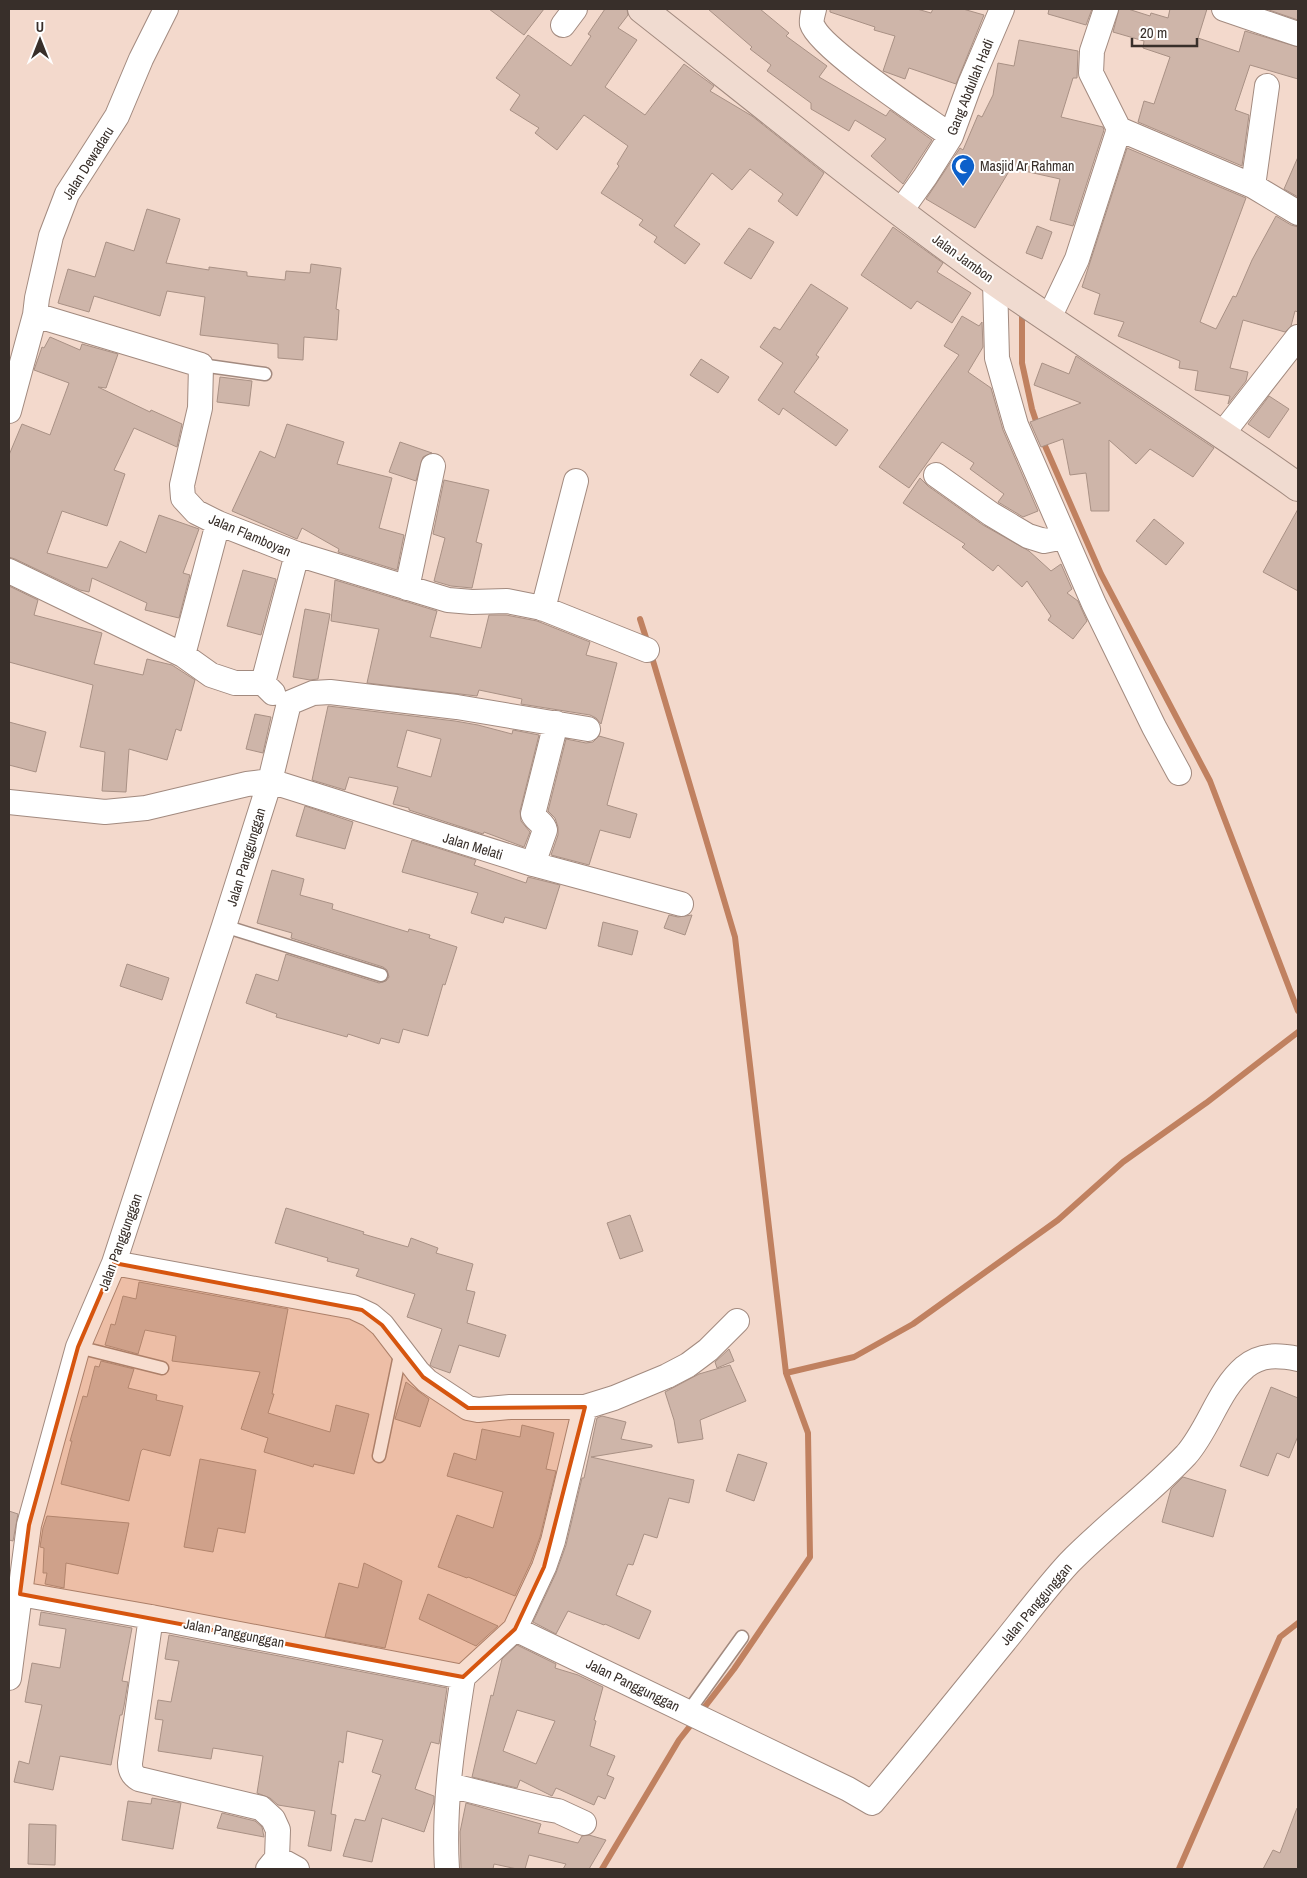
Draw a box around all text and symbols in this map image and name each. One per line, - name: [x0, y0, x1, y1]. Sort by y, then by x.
- north arrow: [15, 15, 65, 65]
- scale bar: [1132, 15, 1197, 47]
- text: U: [36, 18, 44, 36]
- text: 20 m: [1140, 22, 1167, 43]
- street label: Gang Abdullah Hadi: [942, 36, 998, 138]
- street label: Jalan Dewadaru: [58, 123, 118, 203]
- mosque icon: Masjid Ar Rahman: [950, 153, 976, 187]
- place label: Masjid Ar Rahman: [980, 157, 1074, 175]
- street label: Jalan Jambon: [929, 230, 997, 286]
- street label: Jalan Flamboyan: [206, 510, 294, 560]
- street label: Jalan Panggunggan: [222, 806, 270, 908]
- street label: Jalan Melati: [441, 828, 505, 864]
- street label: Jalan Panggunggan: [94, 1191, 146, 1293]
- street label: Jalan Panggunggan: [996, 1559, 1076, 1649]
- street label: Jalan Panggunggan: [182, 1614, 286, 1652]
- street label: Jalan Panggunggan: [583, 1655, 683, 1715]

